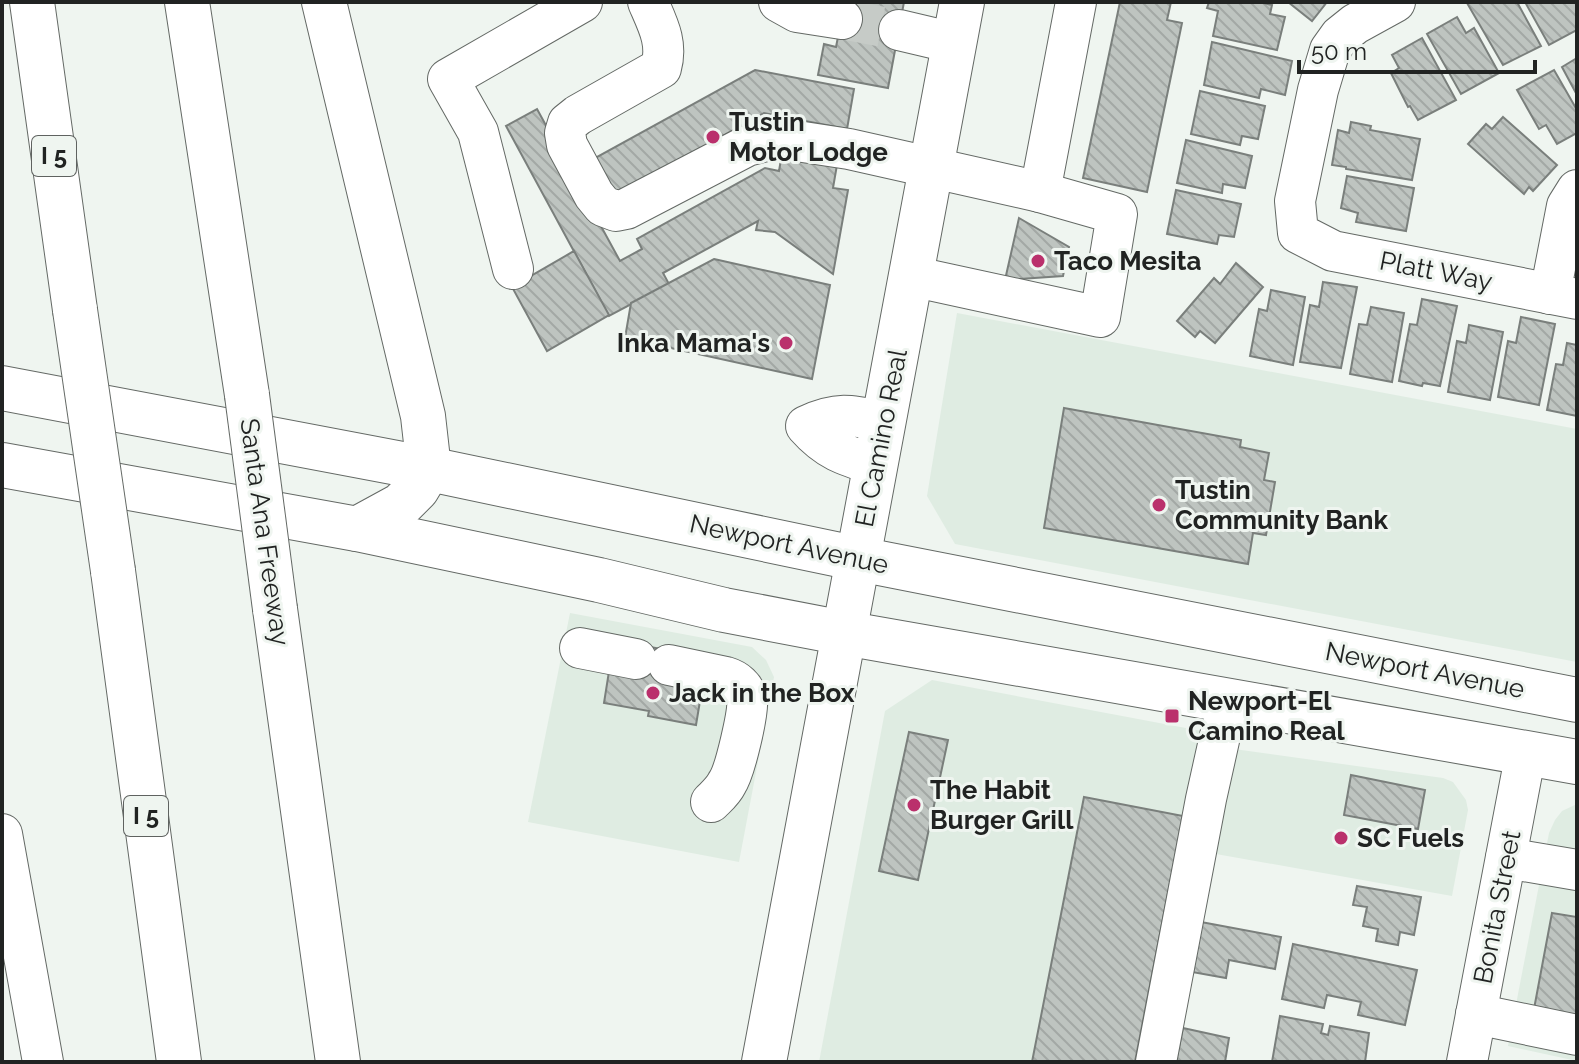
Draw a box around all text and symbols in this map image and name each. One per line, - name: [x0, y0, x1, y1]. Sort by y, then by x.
- scale bar: [1299, 24, 1535, 74]
- text: 50 m: [1311, 37, 1367, 66]
- place label: Tustin Motor Lodge: [729, 107, 888, 167]
- marker: Tustin Motor Lodge: [704, 128, 722, 146]
- road number: I 5: [32, 136, 76, 176]
- street label: Platt Way: [1377, 245, 1495, 297]
- place label: Taco Mesita: [1054, 246, 1202, 276]
- marker: Taco Mesita: [1029, 252, 1047, 270]
- place label: Inka Mama's: [617, 328, 770, 358]
- marker: Inka Mama's: [777, 334, 795, 352]
- street label: El Camino Real: [849, 346, 913, 530]
- street label: Santa Ana Freeway: [234, 416, 296, 648]
- place label: Tustin Community Bank: [1175, 475, 1388, 535]
- marker: Tustin Community Bank: [1150, 496, 1168, 514]
- street label: Newport Avenue: [687, 508, 891, 580]
- street label: Newport Avenue: [1323, 636, 1527, 704]
- place label: Jack in the Box: [669, 678, 855, 708]
- marker: Jack in the Box: [644, 684, 662, 702]
- place label: Newport-El Camino Real: [1188, 686, 1346, 746]
- marker: Newport-El Camino Real: [1163, 707, 1181, 725]
- place label: The Habit Burger Grill: [930, 775, 1074, 835]
- road number: I 5: [124, 796, 168, 836]
- marker: The Habit Burger Grill: [905, 796, 923, 814]
- place label: SC Fuels: [1357, 823, 1464, 853]
- street label: Bonita Street: [1467, 828, 1527, 986]
- marker: SC Fuels: [1332, 829, 1350, 847]

